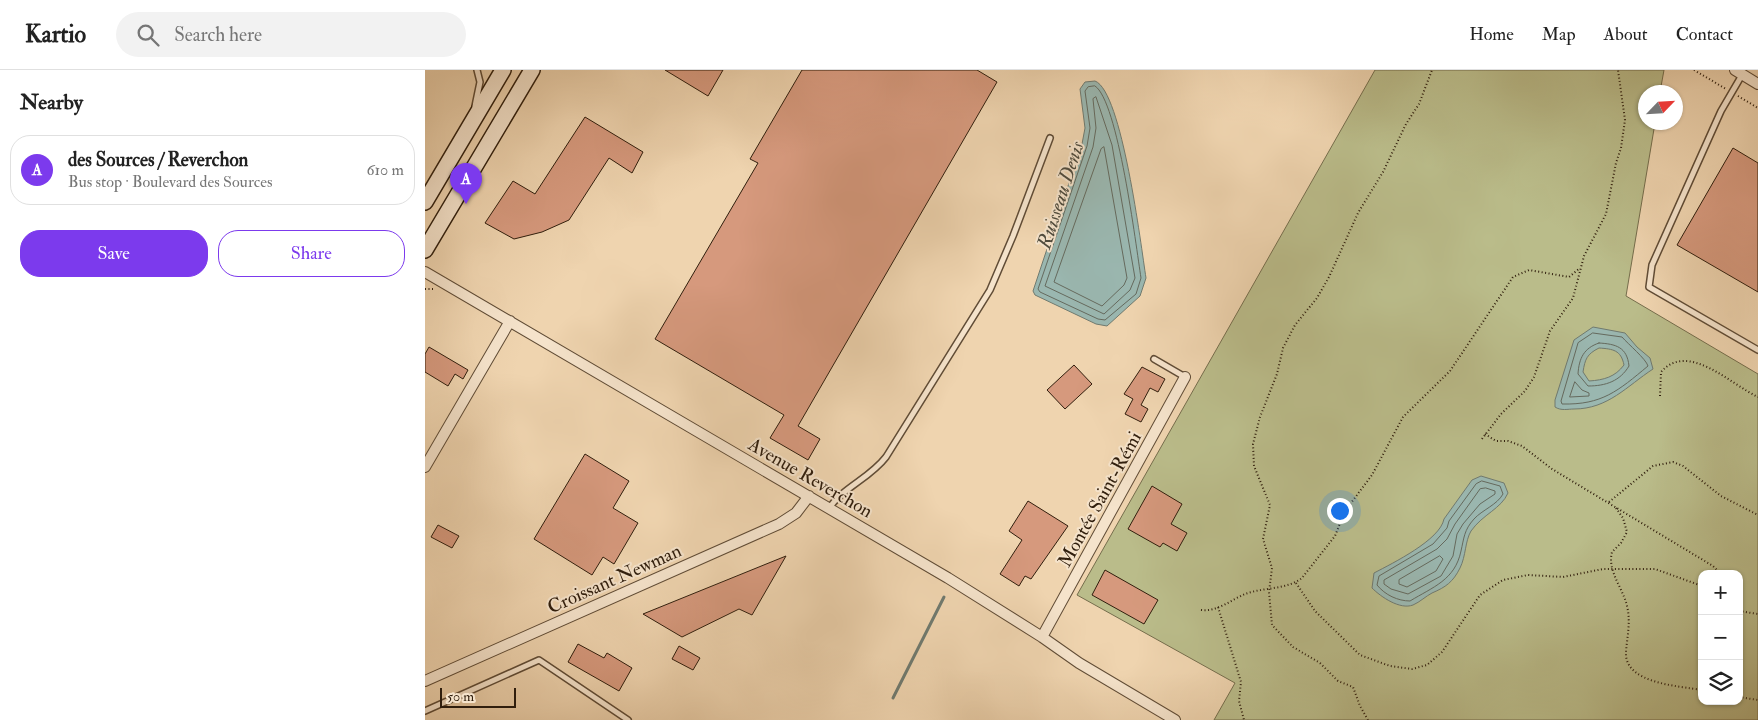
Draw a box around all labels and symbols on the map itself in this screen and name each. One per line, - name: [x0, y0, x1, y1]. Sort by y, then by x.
- north arrow: [1638, 85, 1683, 130]
- water label: Ruisseau Denis: [1031, 138, 1090, 253]
- pin: A: [450, 163, 482, 204]
- street label: Montée Saint-Rémi: [1053, 427, 1147, 572]
- street label: Avenue Reverchon: [743, 432, 877, 523]
- your location: [1327, 498, 1353, 524]
- street label: Croissant Newman: [544, 539, 685, 619]
- scale bar: [440, 685, 516, 708]

